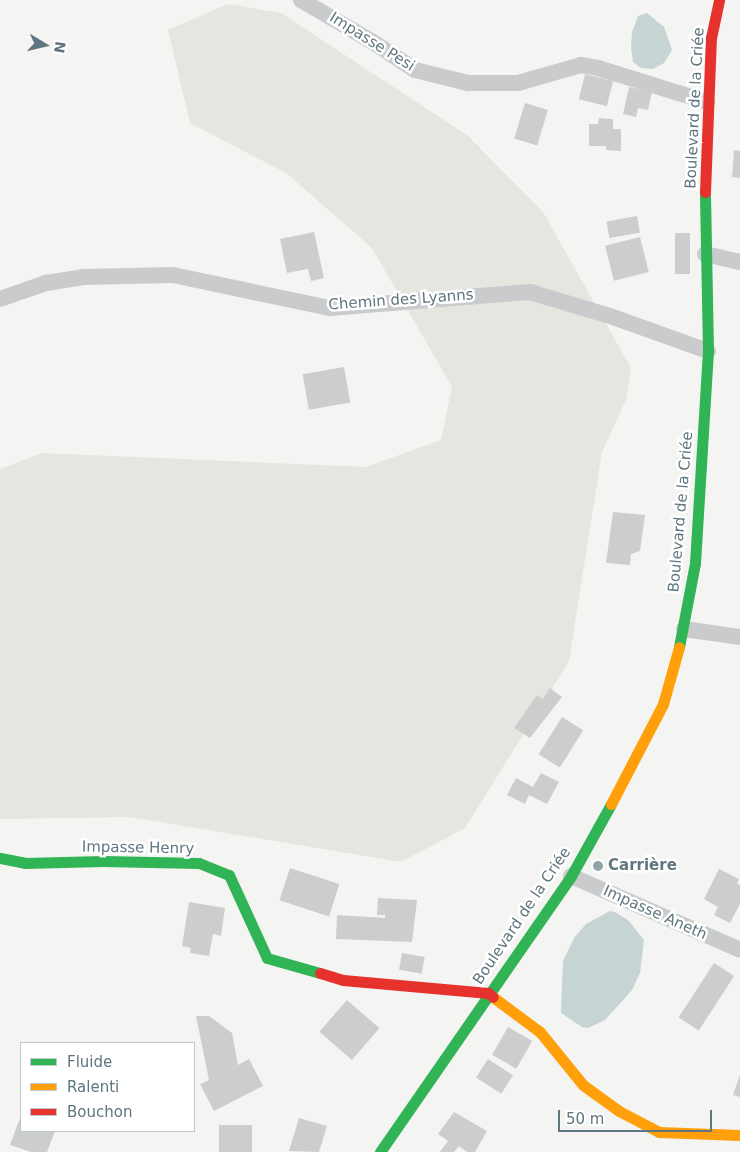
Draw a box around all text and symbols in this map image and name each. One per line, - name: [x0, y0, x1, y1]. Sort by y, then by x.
- street label: Impasse Pesi: [326, 9, 418, 75]
- north arrow: [20, 20, 70, 70]
- street label: Boulevard de la Criée: [682, 27, 708, 189]
- text: N: [51, 40, 69, 54]
- street label: Chemin des Lyanns: [328, 286, 474, 314]
- street label: Boulevard de la Criée: [665, 431, 697, 593]
- street label: Impasse Henry: [82, 838, 194, 858]
- street label: Boulevard de la Criée: [469, 844, 575, 988]
- place label: Carrière: [608, 857, 677, 875]
- marker: Carrière: [592, 860, 604, 872]
- street label: Impasse Aneth: [600, 882, 710, 944]
- legend: [20, 1042, 195, 1132]
- text: Fluide: [67, 1053, 112, 1071]
- text: Ralenti: [67, 1078, 119, 1096]
- scale bar: [560, 1100, 714, 1132]
- text: Bouchon: [67, 1103, 132, 1121]
- text: 50 m: [566, 1110, 604, 1128]

